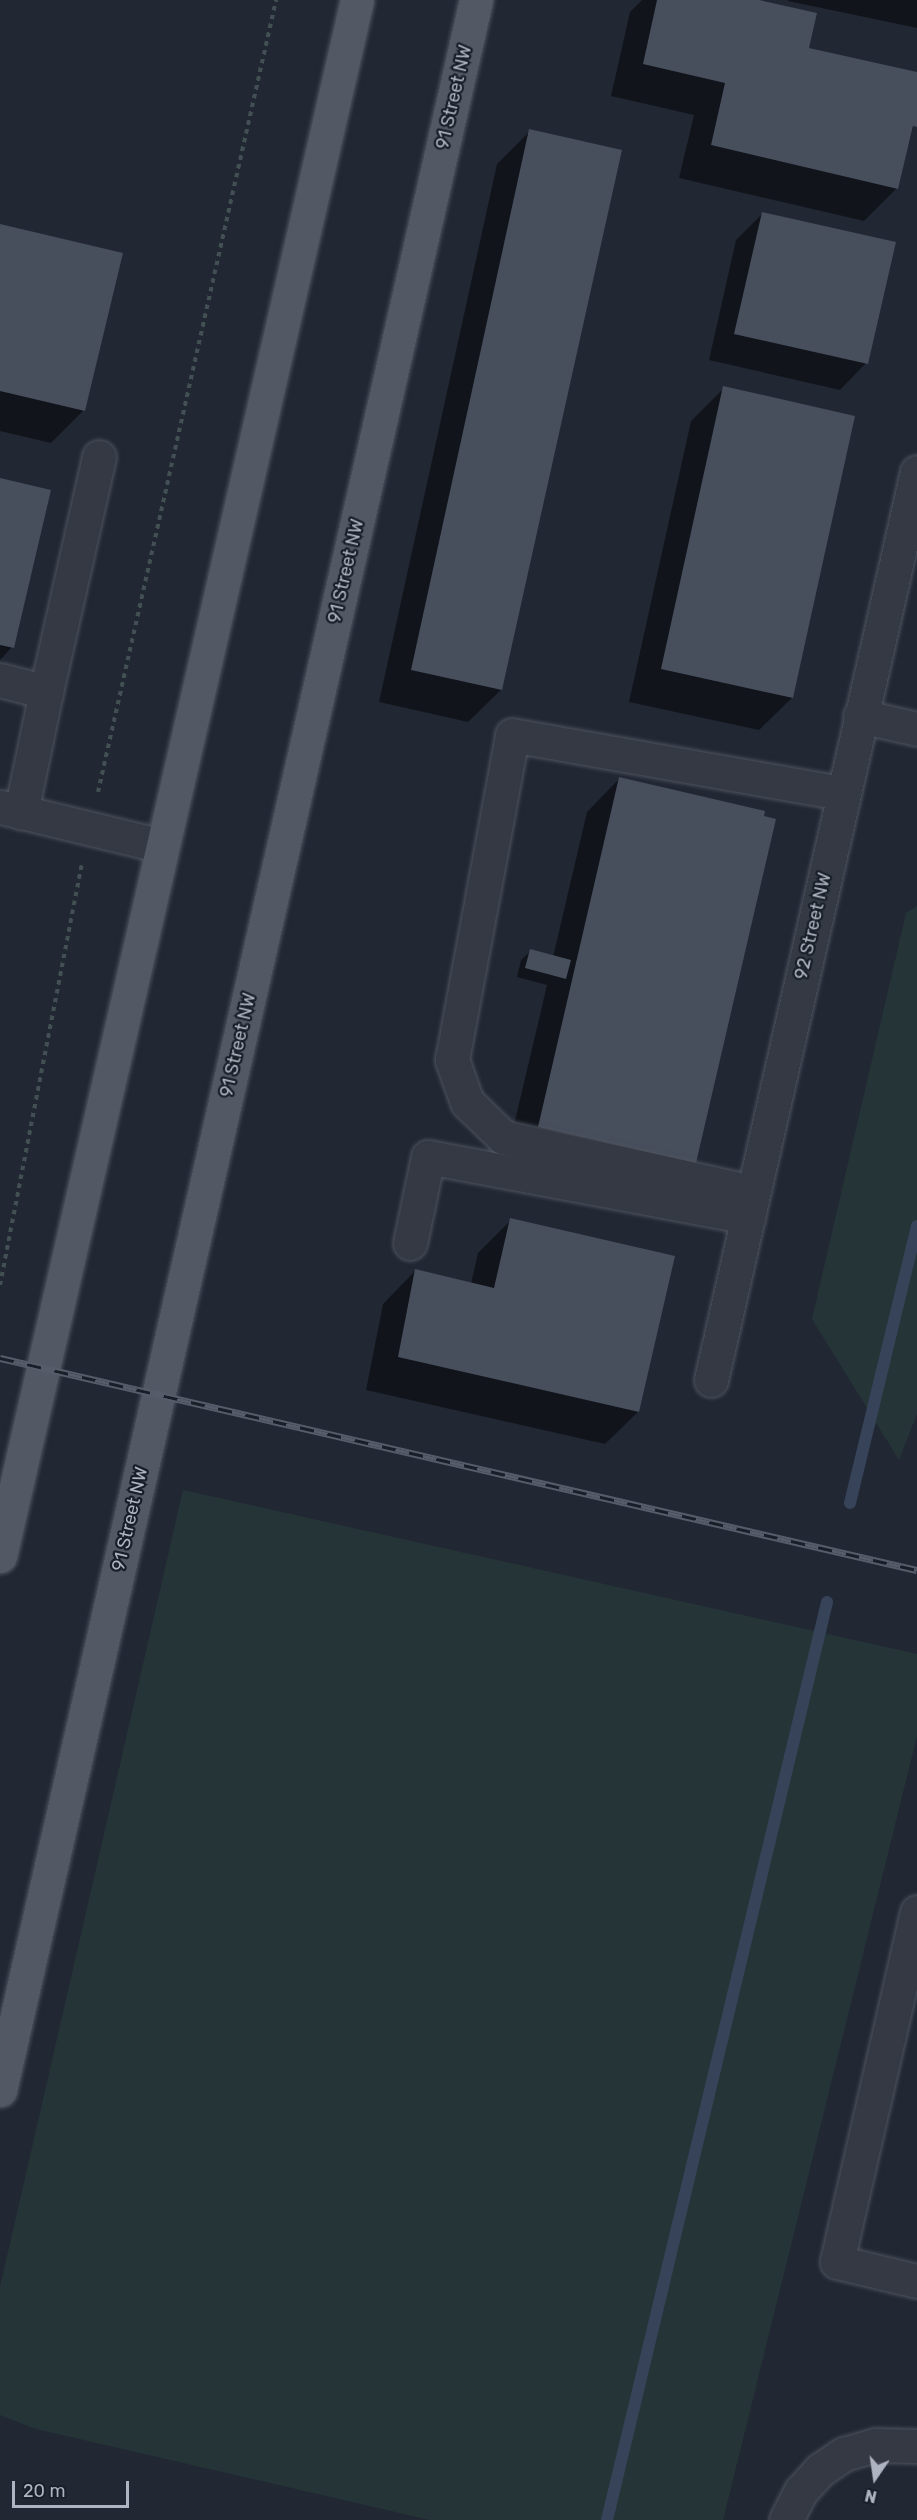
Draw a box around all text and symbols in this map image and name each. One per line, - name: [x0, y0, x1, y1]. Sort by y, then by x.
- street label: 91 Street NW: [432, 43, 476, 151]
- street label: 91 Street NW: [324, 517, 368, 625]
- street label: 92 Street NW: [790, 870, 836, 982]
- street label: 91 Street NW: [216, 991, 260, 1099]
- street label: 91 Street NW: [108, 1465, 152, 1573]
- north arrow: [845, 2448, 905, 2508]
- scale bar: [15, 2469, 132, 2507]
- text: 20 m: [23, 2480, 65, 2502]
- text: N: [863, 2485, 879, 2507]

